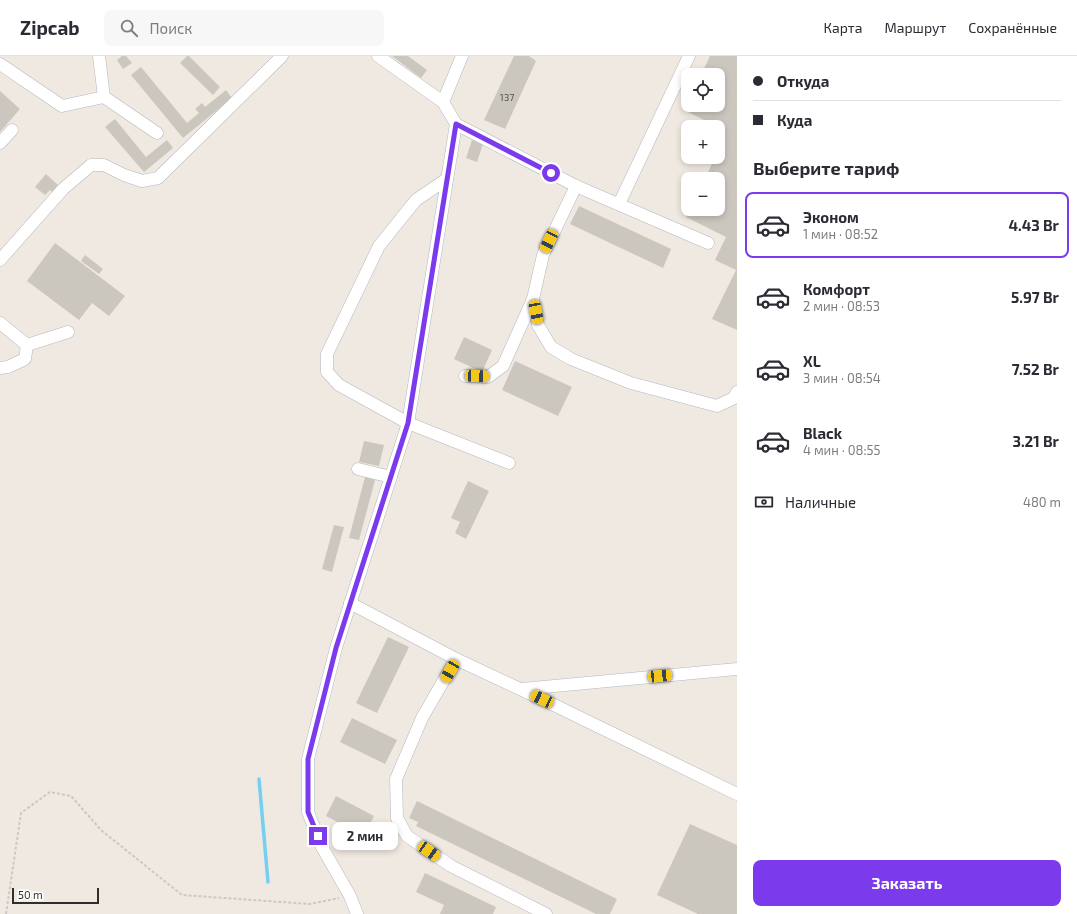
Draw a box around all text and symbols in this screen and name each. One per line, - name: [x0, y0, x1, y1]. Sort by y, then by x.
- search box: [104, 10, 384, 46]
- text: Zipcab: [20, 16, 80, 39]
- icon: search: [118, 17, 140, 39]
- text: Поиск: [150, 19, 192, 37]
- text: Карта: [824, 19, 862, 36]
- text: Маршрут: [884, 19, 946, 36]
- text: Сохранённые: [968, 19, 1057, 36]
- map controls: [681, 68, 725, 216]
- button: locate: [681, 68, 725, 112]
- text: Откуда: [777, 72, 829, 90]
- house number: 137: [500, 91, 514, 103]
- text: Куда: [777, 111, 812, 129]
- button: +: [681, 120, 725, 164]
- text: Выберите тариф: [753, 157, 899, 179]
- route start: [542, 164, 560, 182]
- button: −: [681, 172, 725, 216]
- icon: car: [755, 207, 791, 243]
- text: Эконом: [803, 208, 859, 226]
- text: 4.43 Br: [1009, 216, 1059, 234]
- text: 1 мин · 08:52: [803, 226, 878, 242]
- car: [538, 228, 560, 254]
- icon: car: [755, 279, 791, 315]
- text: Комфорт: [803, 280, 870, 298]
- text: 5.97 Br: [1011, 288, 1059, 306]
- text: 2 мин · 08:53: [803, 298, 880, 314]
- car: [528, 299, 544, 325]
- icon: car: [755, 351, 791, 387]
- text: XL: [803, 352, 821, 370]
- text: 7.52 Br: [1012, 360, 1059, 378]
- car: [465, 370, 489, 382]
- text: 3 мин · 08:54: [803, 370, 881, 386]
- icon: car: [755, 423, 791, 459]
- text: Black: [803, 424, 842, 442]
- text: 3.21 Br: [1012, 432, 1059, 450]
- text: 4 мин · 08:55: [803, 442, 880, 458]
- icon: cash: [753, 491, 775, 513]
- text: Наличные: [785, 493, 856, 511]
- text: 480 m: [1023, 494, 1061, 510]
- car: [439, 658, 461, 684]
- car: [648, 669, 672, 683]
- car: [529, 688, 555, 710]
- callout: 2 мин: [332, 822, 398, 850]
- route end: [309, 827, 327, 845]
- text: 2 мин: [347, 828, 383, 844]
- car: [416, 839, 442, 863]
- button: Заказать: [753, 860, 1061, 906]
- scale bar: [12, 886, 99, 905]
- text: 50 m: [18, 888, 43, 901]

